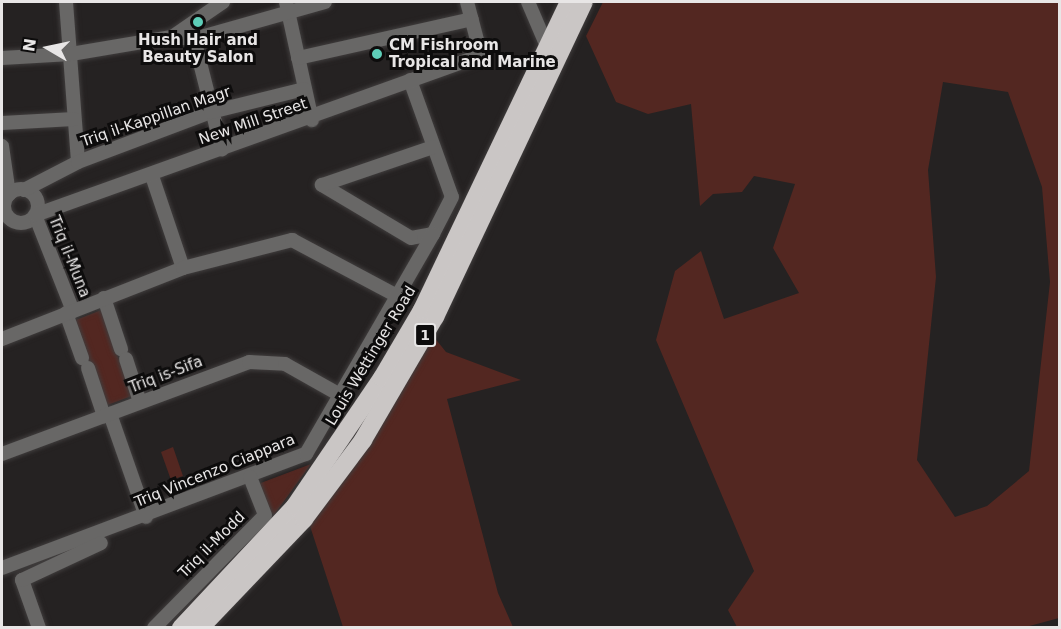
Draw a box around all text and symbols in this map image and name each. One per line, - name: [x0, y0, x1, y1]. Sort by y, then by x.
- marker: Hush Hair and Beauty Salon: [191, 15, 205, 29]
- north arrow: [18, 18, 78, 78]
- place label: Hush Hair and Beauty Salon: [138, 31, 258, 66]
- place label: CM Fishroom Tropical and Marine: [389, 36, 556, 71]
- text: N: [19, 37, 40, 53]
- marker: CM Fishroom Tropical and Marine: [370, 47, 384, 61]
- street label: Triq il-Kappillan Magr: [79, 83, 233, 151]
- street label: New Mill Street: [197, 95, 309, 149]
- street label: Triq il-Muna: [44, 214, 94, 300]
- street label: Louis Wettinger Road: [322, 283, 420, 429]
- road number: 1: [413, 324, 437, 346]
- street label: Triq is-Sifa: [127, 353, 205, 397]
- street label: Triq Vincenzo Ciappara: [132, 431, 298, 511]
- street label: Triq il-Modd: [175, 508, 249, 582]

